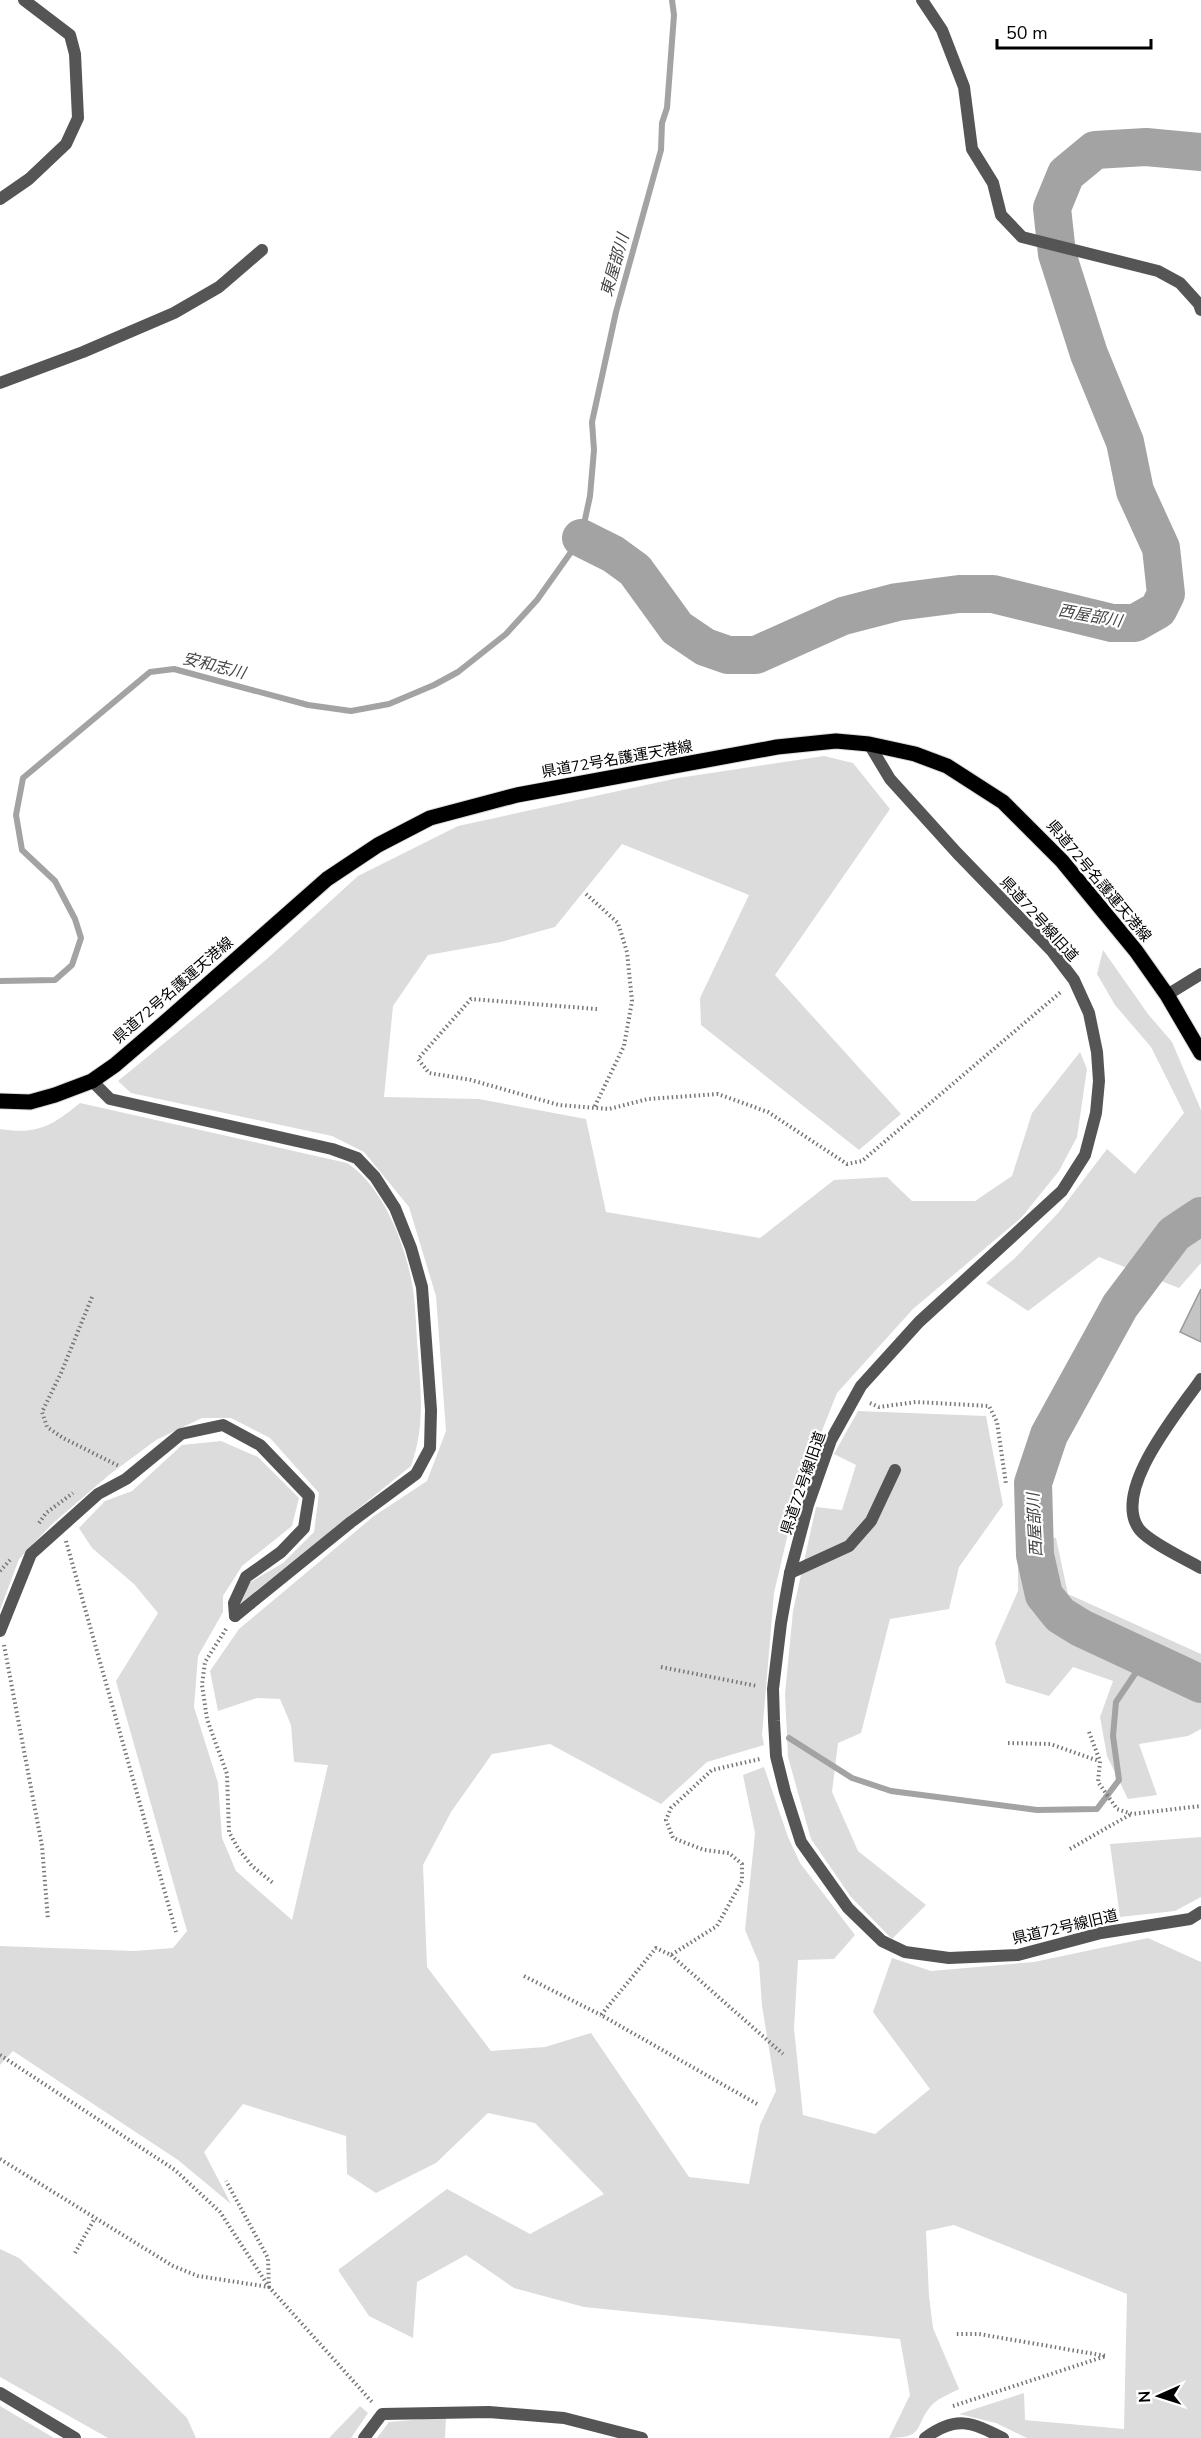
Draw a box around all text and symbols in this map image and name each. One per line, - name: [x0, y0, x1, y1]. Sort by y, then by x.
- scale bar: [997, 12, 1152, 50]
- text: 50 m: [1006, 21, 1048, 45]
- water label: 東屋部川: [596, 229, 635, 299]
- water label: 西屋部川: [1057, 600, 1125, 633]
- water label: 安和志川: [180, 648, 250, 685]
- street label: 県道72号名護運天港線: [540, 736, 694, 782]
- street label: 県道72号名護運天港線: [1042, 816, 1156, 946]
- street label: 県道72号線旧道: [995, 872, 1083, 966]
- street label: 県道72号名護運天港線: [109, 932, 237, 1048]
- street label: 県道72号線旧道: [776, 1429, 830, 1537]
- water label: 西屋部川: [1022, 1490, 1048, 1558]
- street label: 県道72号線旧道: [1010, 1905, 1120, 1949]
- north arrow: [1129, 2366, 1189, 2426]
- text: N: [1134, 2390, 1156, 2403]

